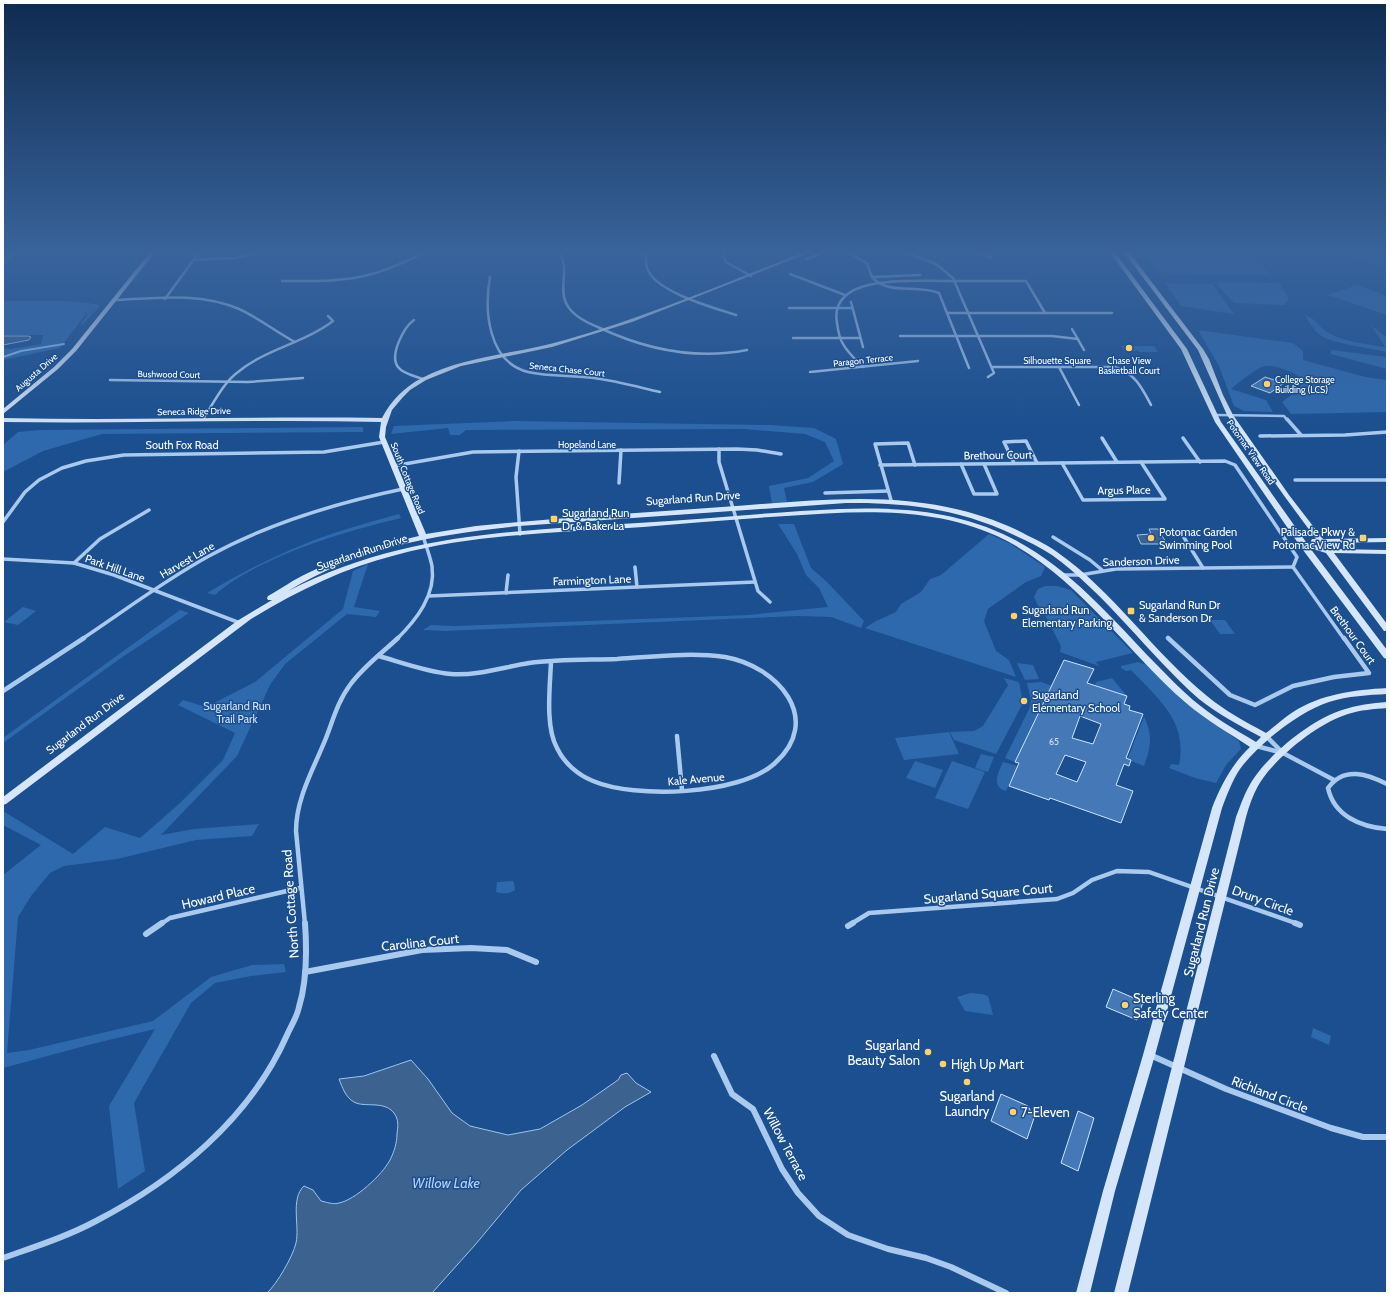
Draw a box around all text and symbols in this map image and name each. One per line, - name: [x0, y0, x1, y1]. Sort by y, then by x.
- marker: Chase View Basketball Court: [1124, 343, 1134, 353]
- street label: Augusta Drive: [13, 350, 60, 393]
- street label: Paragon Terrace: [832, 351, 894, 369]
- street label: Silhouette Square: [1023, 355, 1091, 366]
- place label: Chase View Basketball Court: [1098, 355, 1160, 376]
- street label: Seneca Chase Court: [529, 360, 605, 378]
- street label: Bushwood Court: [137, 368, 201, 380]
- place label: College Storage Building (LCS): [1275, 374, 1335, 395]
- marker: College Storage Building (LCS): [1262, 379, 1272, 389]
- street label: Seneca Ridge Drive: [157, 405, 231, 417]
- street label: Potomac View Road: [1225, 417, 1277, 487]
- street label: South Fox Road: [145, 438, 219, 452]
- street label: Hopeland Lane: [558, 439, 616, 450]
- street label: South Cottage Road: [389, 441, 427, 515]
- street label: Brethour Court: [964, 447, 1033, 463]
- street label: Argus Place: [1097, 483, 1151, 497]
- street label: Sugarland Run Drive: [645, 488, 741, 508]
- place label: Sugarland Run Dr & Baker La: [562, 506, 629, 533]
- marker: Sugarland Run Dr & Baker La: [549, 514, 559, 524]
- place label: Potomac Garden Swimming Pool: [1159, 525, 1237, 552]
- place label: Palisade Pkwy & Potomac View Rd: [1273, 525, 1355, 552]
- street label: Sugarland Run Drive: [315, 531, 409, 573]
- marker: Potomac Garden Swimming Pool: [1146, 533, 1156, 543]
- marker: Palisade Pkwy & Potomac View Rd: [1358, 533, 1368, 543]
- street label: Harvest Lane: [157, 539, 217, 581]
- street label: Park Hill Lane: [83, 551, 147, 585]
- street label: Sanderson Drive: [1102, 553, 1180, 569]
- street label: Farmington Lane: [553, 572, 632, 588]
- place label: Sugarland Run Dr & Sanderson Dr: [1139, 598, 1221, 625]
- place label: Sugarland Run Elementary Parking: [1022, 603, 1112, 630]
- street label: Brethour Court: [1327, 603, 1379, 667]
- marker: Sugarland Run Dr & Sanderson Dr: [1126, 606, 1136, 616]
- marker: Sugarland Run Elementary Parking: [1009, 611, 1019, 621]
- place label: Sugarland Elementary School: [1032, 688, 1121, 715]
- street label: Sugarland Run Drive: [43, 689, 127, 757]
- marker: Sugarland Elementary School: [1019, 696, 1029, 706]
- park label: Sugarland Run Trail Park: [203, 699, 271, 726]
- house number: 65: [1049, 736, 1059, 747]
- street label: Kale Avenue: [667, 770, 725, 788]
- street label: North Cottage Road: [278, 849, 302, 959]
- street label: Sugarland Run Drive: [1180, 866, 1222, 978]
- street label: Sugarland Square Court: [923, 879, 1054, 907]
- street label: Howard Place: [180, 880, 257, 912]
- street label: Drury Circle: [1230, 881, 1296, 919]
- street label: Carolina Court: [380, 930, 460, 954]
- place label: Sterling Safety Center: [1133, 990, 1209, 1021]
- marker: Sterling Safety Center: [1120, 1000, 1130, 1010]
- place label: Sugarland Beauty Salon: [847, 1037, 920, 1068]
- marker: Sugarland Beauty Salon: [923, 1047, 933, 1057]
- place label: High Up Mart: [951, 1056, 1024, 1072]
- marker: High Up Mart: [938, 1059, 948, 1069]
- street label: Richland Circle: [1229, 1072, 1311, 1116]
- marker: Sugarland Laundry: [962, 1077, 972, 1087]
- place label: Sugarland Laundry: [940, 1088, 994, 1119]
- place label: 7-Eleven: [1021, 1104, 1070, 1120]
- street label: Willow Terrace: [760, 1105, 812, 1183]
- marker: 7-Eleven: [1008, 1107, 1018, 1117]
- water label: Willow Lake: [412, 1174, 480, 1192]

